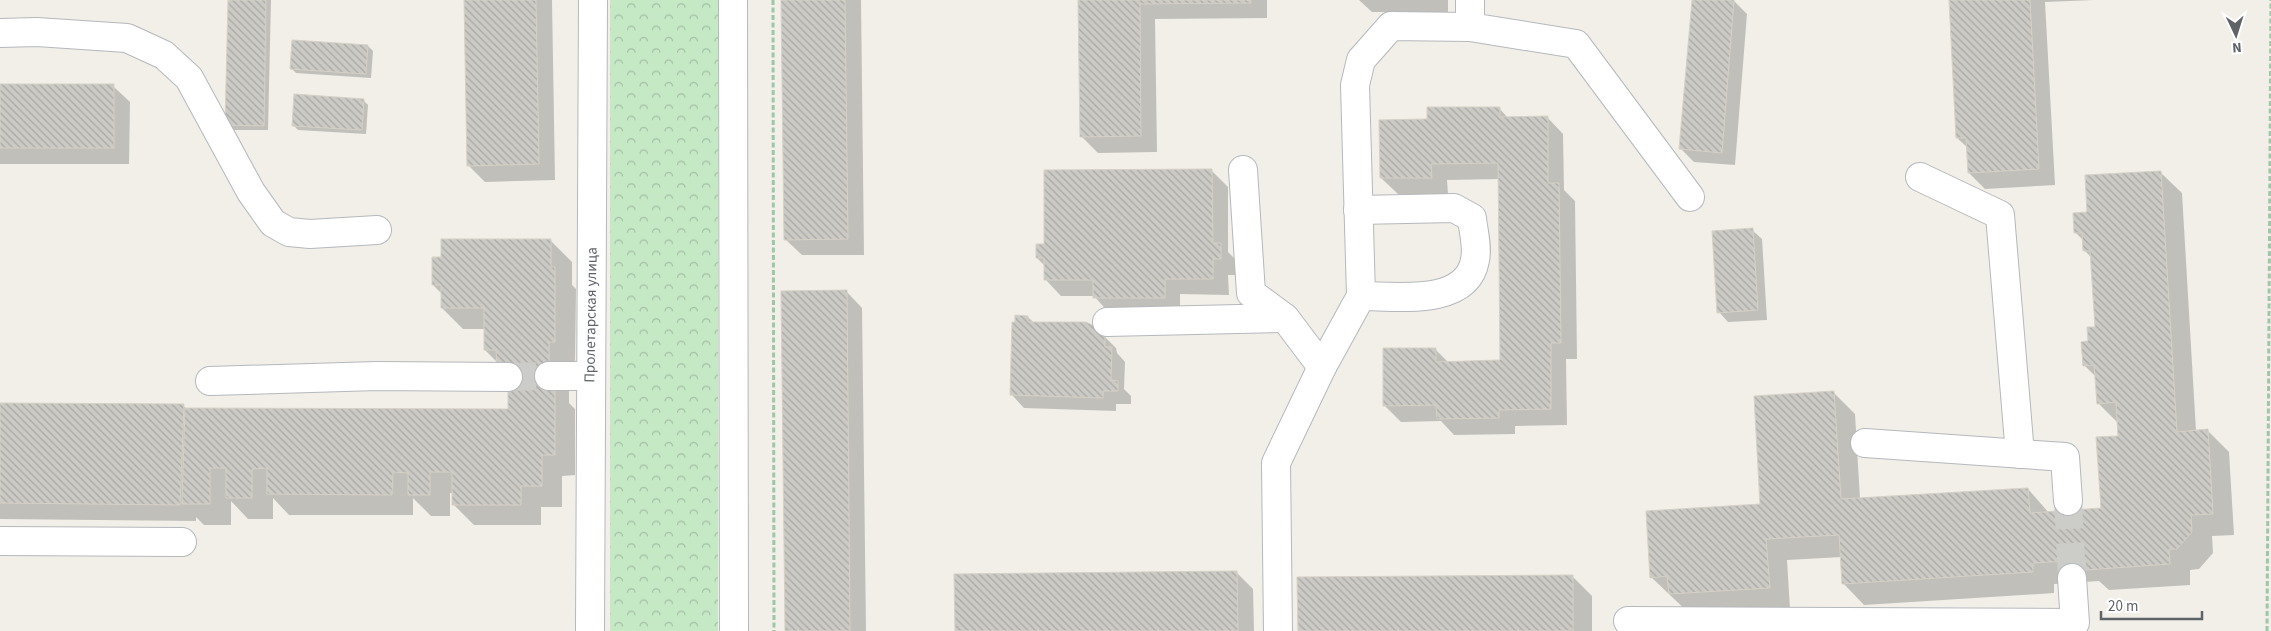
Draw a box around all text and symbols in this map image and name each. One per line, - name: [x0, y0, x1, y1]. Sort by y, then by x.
- north arrow: [2211, 10, 2261, 60]
- text: N: [2231, 37, 2242, 57]
- street label: Пролетарская улица: [579, 247, 603, 383]
- scale bar: [2101, 588, 2202, 620]
- text: 20 m: [2108, 596, 2138, 617]

